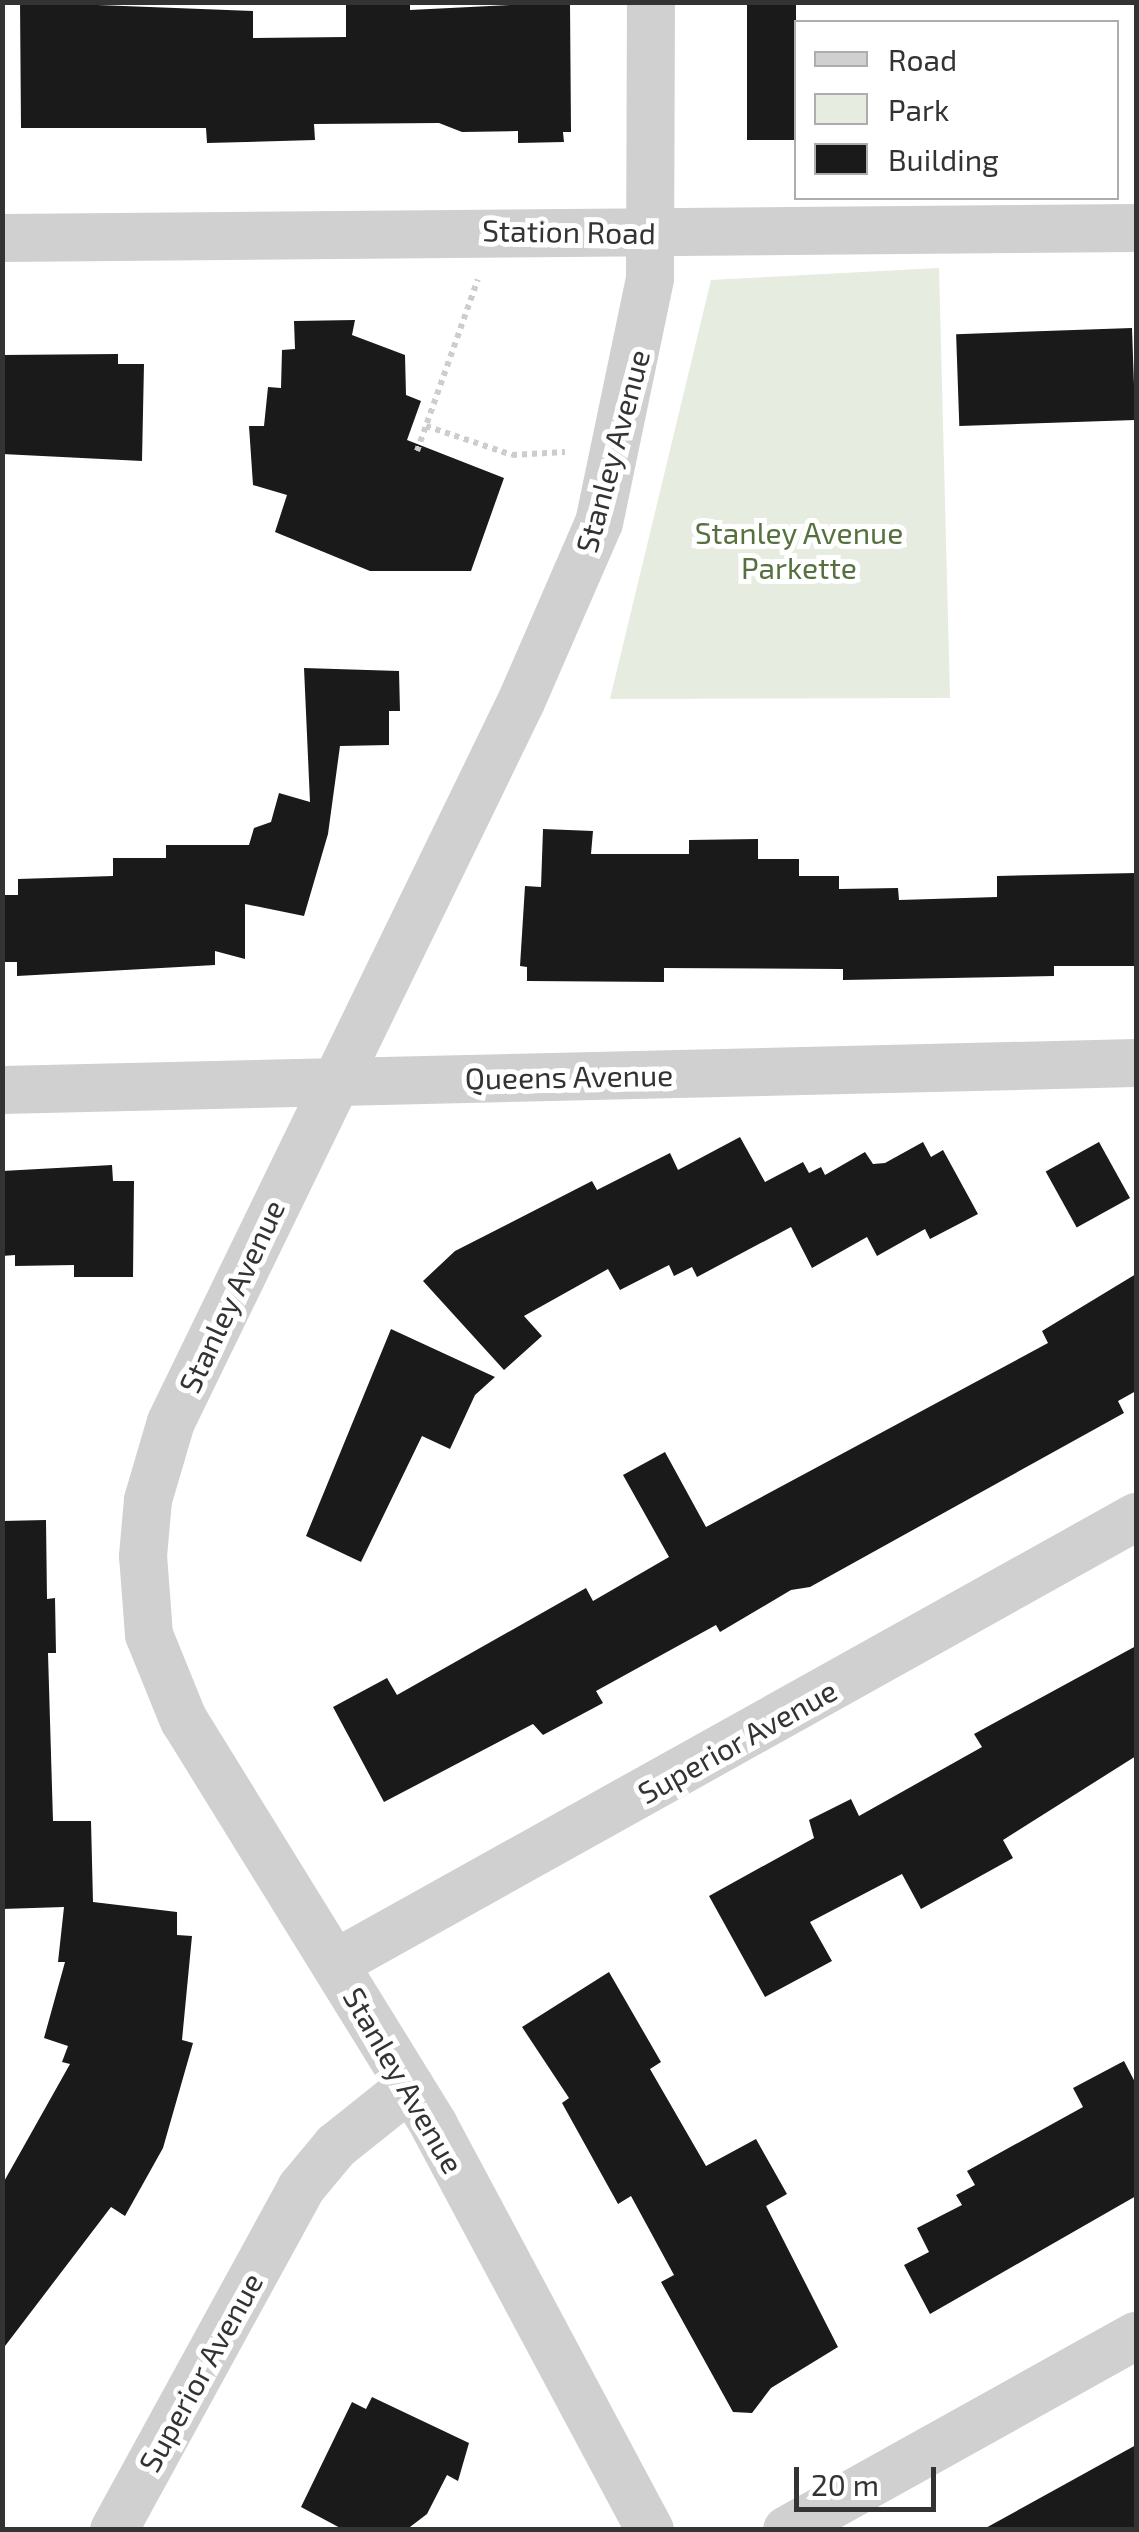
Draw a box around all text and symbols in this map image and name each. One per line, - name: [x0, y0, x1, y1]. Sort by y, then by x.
- legend: [794, 20, 1119, 200]
- text: Road: [888, 41, 957, 77]
- text: Park: [888, 91, 949, 127]
- text: Building: [888, 141, 999, 177]
- street label: Station Road: [482, 211, 656, 251]
- street label: Stanley Avenue: [567, 345, 657, 557]
- park label: Stanley Avenue Parkette: [694, 514, 904, 584]
- street label: Queens Avenue: [464, 1056, 674, 1096]
- street label: Stanley Avenue: [170, 1193, 292, 1399]
- street label: Superior Avenue: [631, 1671, 843, 1811]
- street label: Stanley Avenue: [336, 1980, 472, 2180]
- street label: Superior Avenue: [130, 2266, 270, 2478]
- scale bar: [799, 2447, 942, 2509]
- text: 20 m: [811, 2466, 879, 2502]

